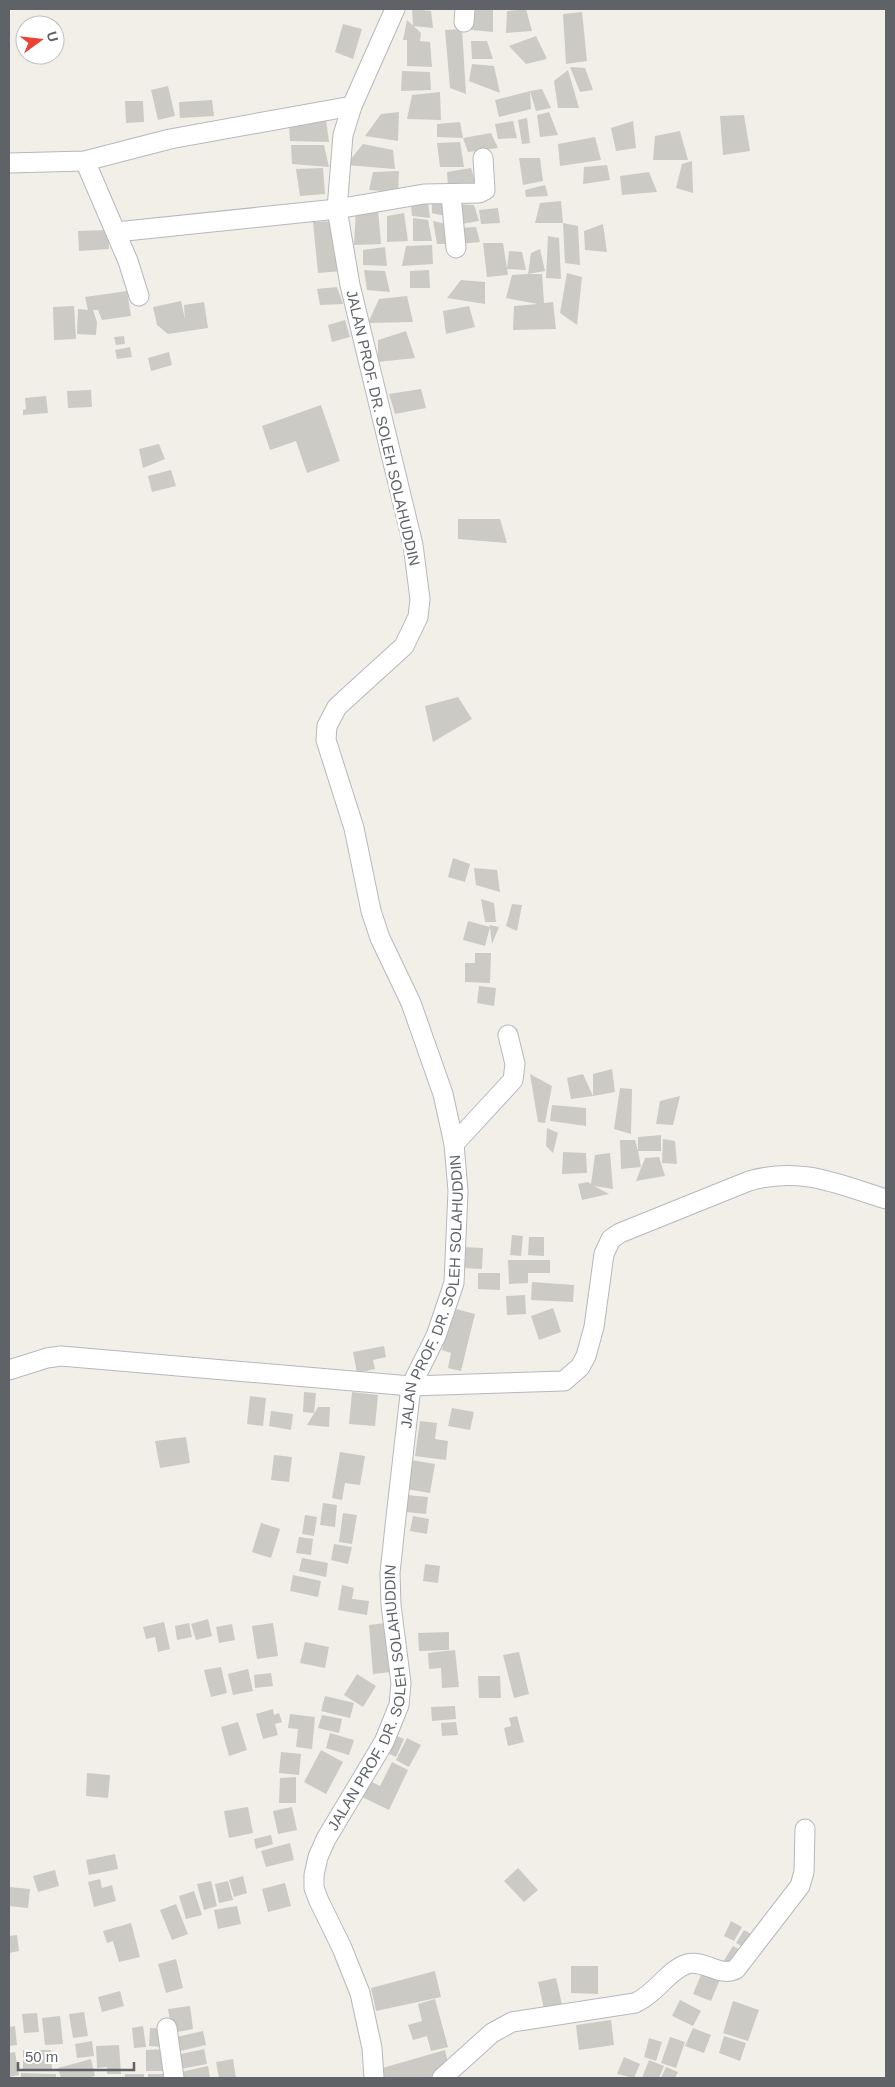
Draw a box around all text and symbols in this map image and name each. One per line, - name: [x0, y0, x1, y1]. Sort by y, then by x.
- north arrow: [15, 15, 65, 65]
- text: U: [44, 30, 62, 44]
- street label: JALAN PROF. DR. SOLEH SOLAHUDDIN: [343, 288, 424, 567]
- street label: JALAN PROF. DR. SOLEH SOLAHUDDIN: [397, 1154, 466, 1429]
- street label: JALAN PROF. DR. SOLEH SOLAHUDDIN: [324, 1564, 409, 1833]
- scale bar: [18, 2040, 134, 2072]
- text: 50 m: [25, 2048, 58, 2065]

